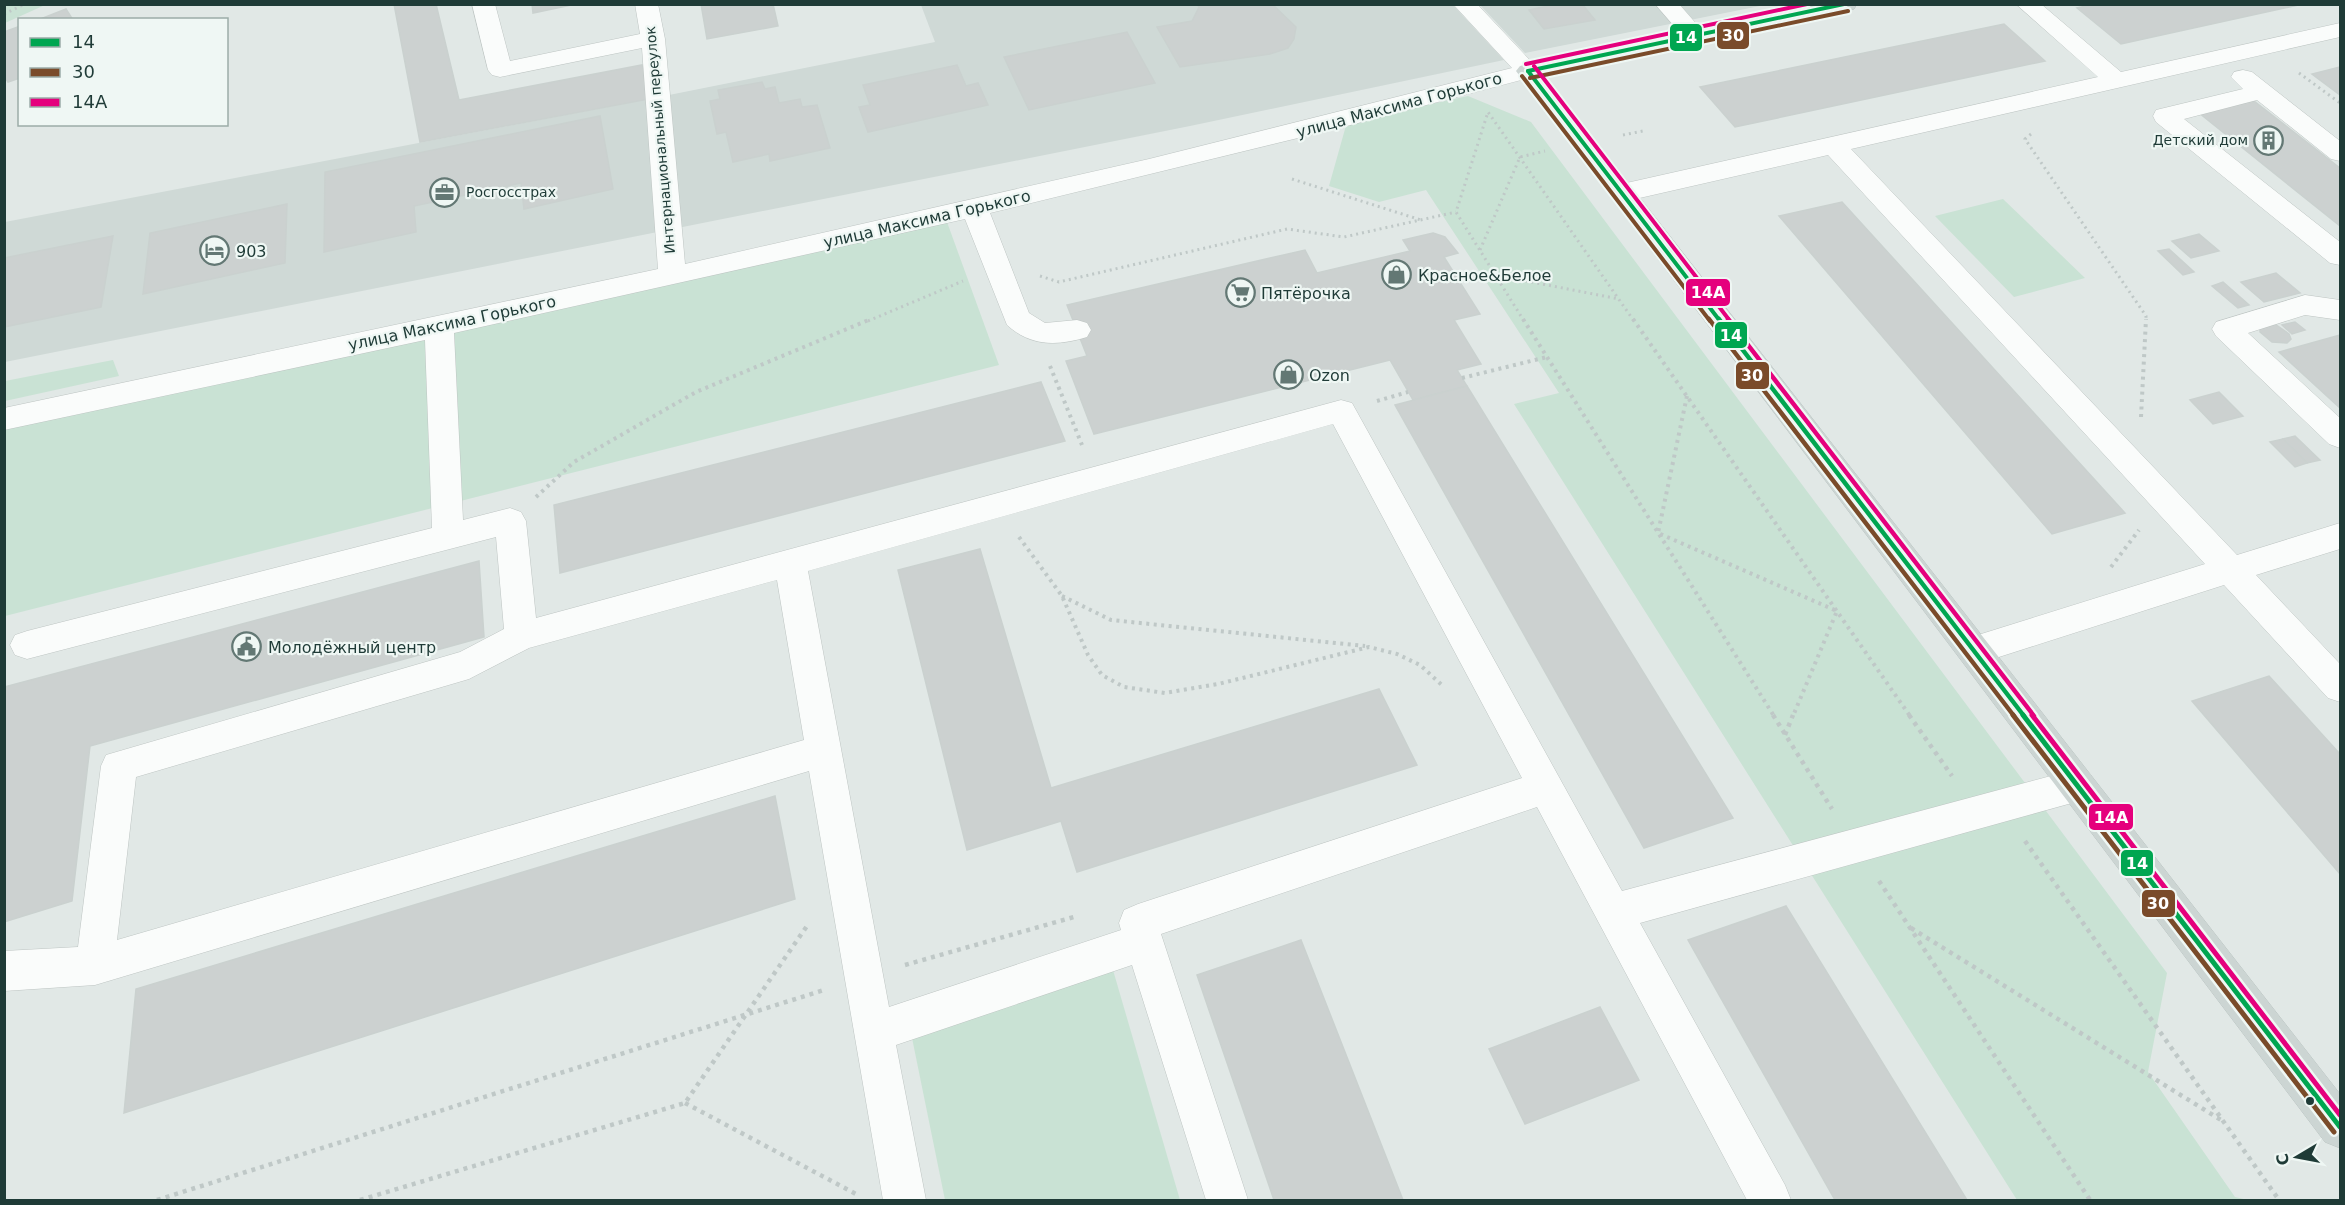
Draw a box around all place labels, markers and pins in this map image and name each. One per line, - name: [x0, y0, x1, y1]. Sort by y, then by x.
- building icon: Детский дом: [2253, 124, 2285, 156]
- place label: Детский дом: [2153, 132, 2248, 148]
- office icon: Росгосстрах: [429, 176, 461, 208]
- place label: Росгосстрах: [466, 184, 556, 200]
- hotel icon: 903: [199, 235, 231, 267]
- place label: 903: [236, 242, 267, 261]
- shop icon: Красное&Белое: [1381, 259, 1413, 291]
- place label: Красное&Белое: [1418, 266, 1551, 285]
- supermarket icon: Пятёрочка: [1224, 277, 1256, 309]
- place label: Пятёрочка: [1261, 284, 1351, 303]
- shop icon: Ozon: [1272, 359, 1304, 391]
- place label: Ozon: [1309, 366, 1350, 385]
- public building icon: Молодёжный центр: [231, 631, 263, 663]
- place label: Молодёжный центр: [268, 638, 436, 657]
- unlabelled marker: [2304, 1095, 2316, 1107]

